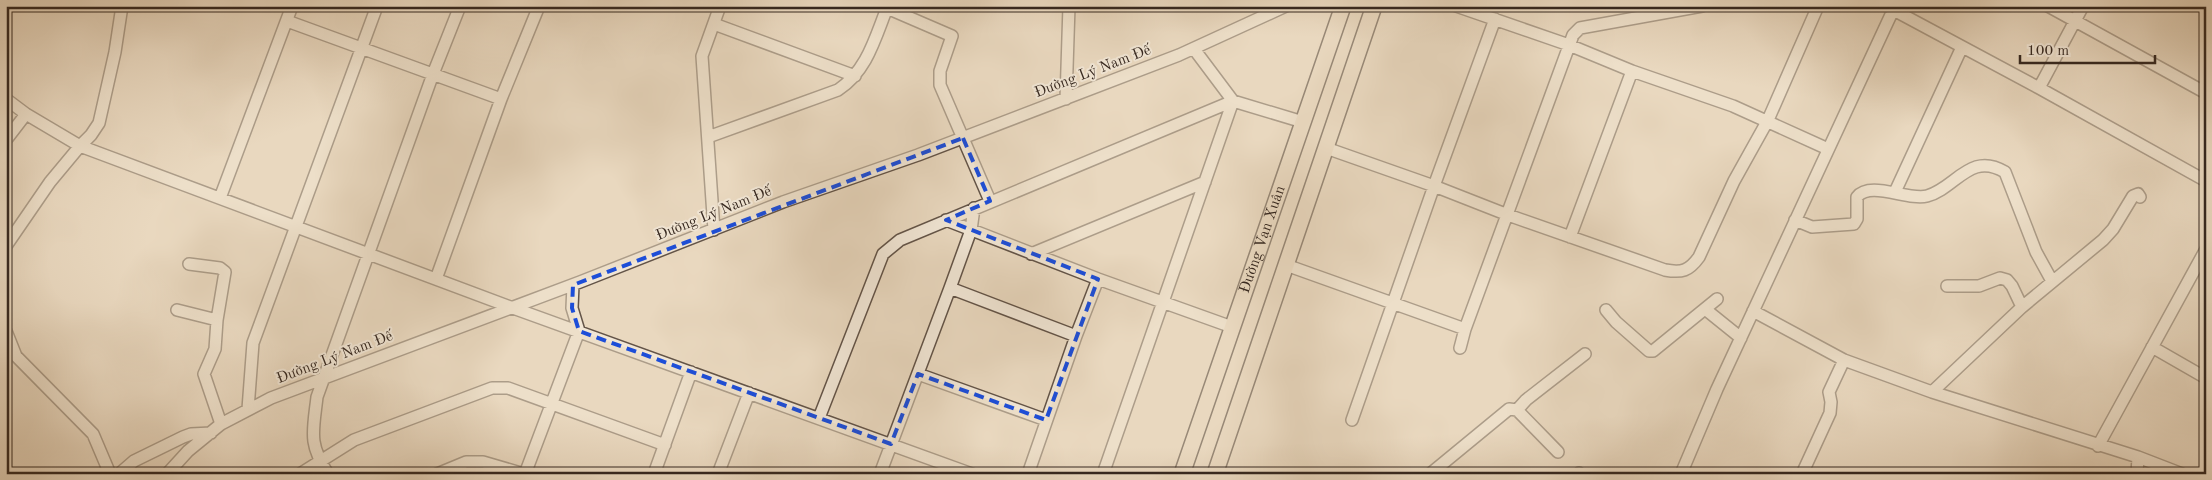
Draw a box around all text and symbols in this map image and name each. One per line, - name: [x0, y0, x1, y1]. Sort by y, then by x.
- scale bar: [2020, 32, 2154, 64]
- street label: Đường Lý Nam Đế: [1033, 42, 1154, 101]
- text: 100 m: [2027, 44, 2069, 59]
- street label: Đường Lý Nam Đế: [654, 183, 775, 244]
- street label: Đường Vạn Xuân: [1237, 184, 1288, 295]
- street label: Đường Lý Nam Đế: [275, 328, 396, 387]

